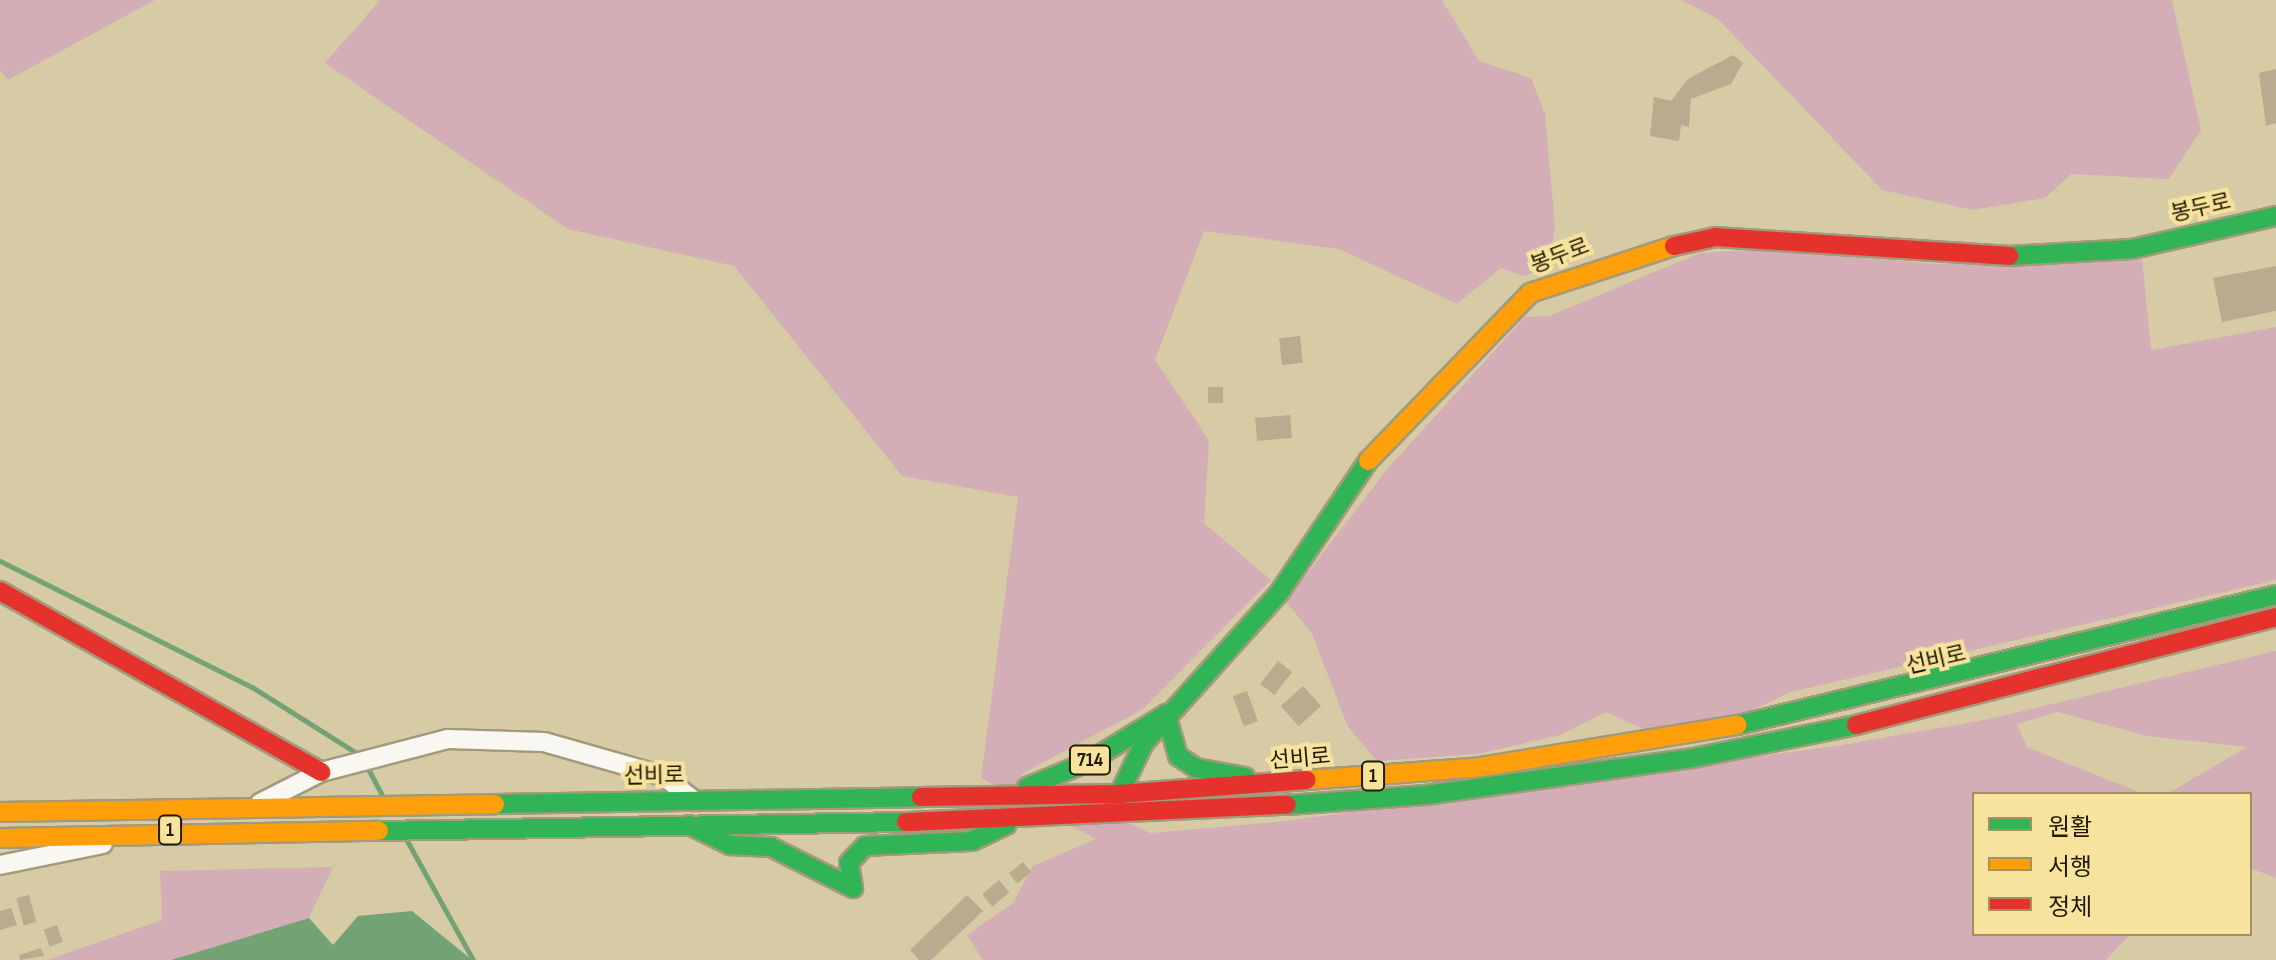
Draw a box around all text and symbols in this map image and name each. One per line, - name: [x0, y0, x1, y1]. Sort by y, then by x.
- street label: 봉두로: [2168, 188, 2234, 228]
- street label: 봉두로: [1527, 233, 1593, 279]
- street label: 선비로: [1903, 640, 1969, 680]
- street label: 선비로: [1269, 743, 1331, 775]
- road number: 714: [1068, 744, 1112, 776]
- road number: 1: [1361, 760, 1385, 792]
- street label: 선비로: [623, 762, 685, 790]
- legend: [1972, 792, 2252, 936]
- text: 원활: [2048, 813, 2092, 842]
- road number: 1: [158, 814, 182, 846]
- text: 서행: [2048, 853, 2092, 882]
- text: 정체: [2048, 893, 2092, 922]

